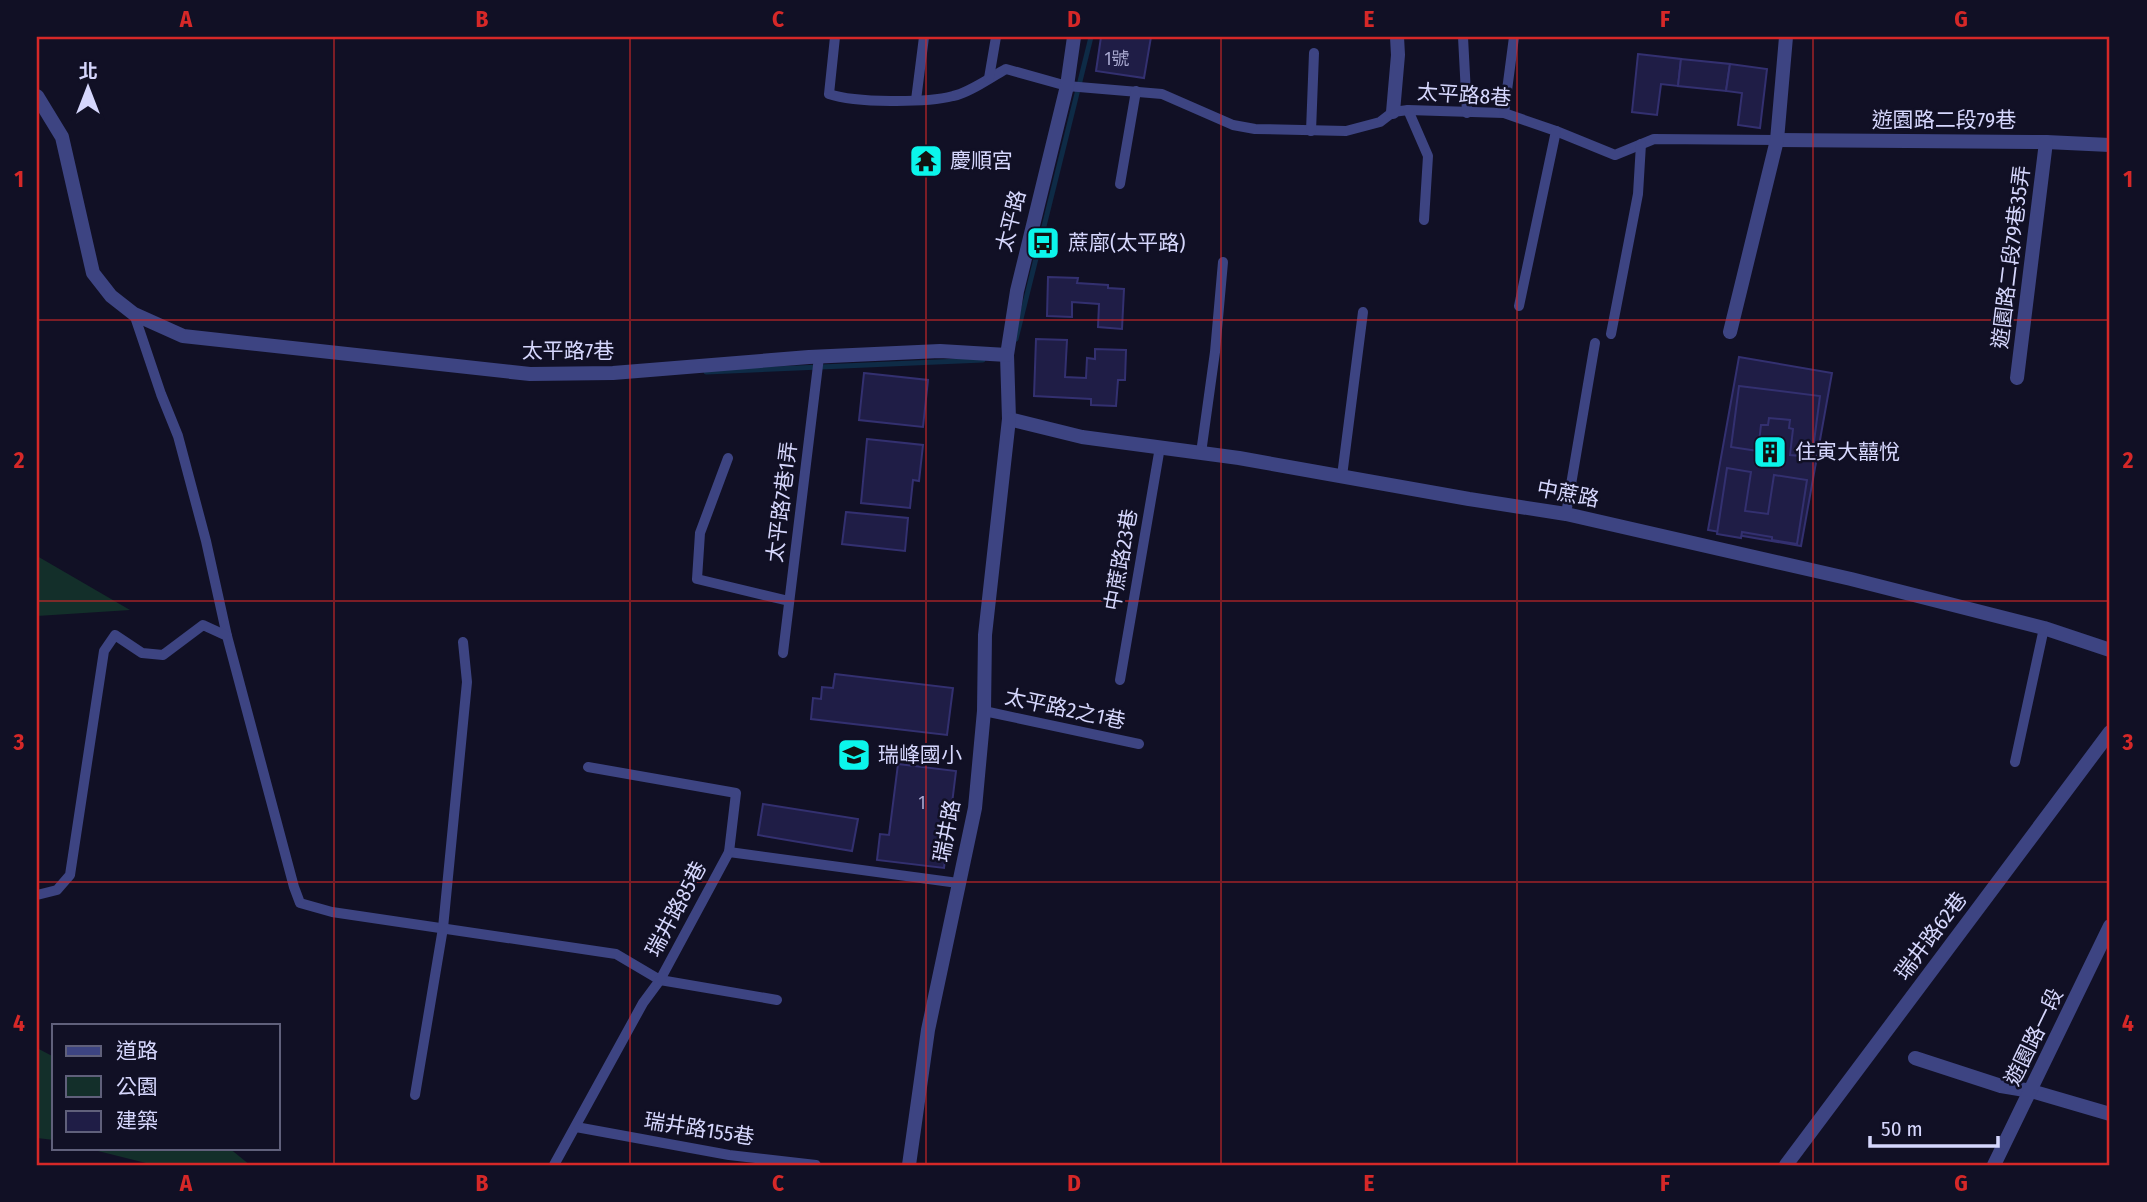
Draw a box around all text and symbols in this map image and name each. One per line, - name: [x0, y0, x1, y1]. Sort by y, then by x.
- text: A: [179, 5, 193, 33]
- text: B: [476, 5, 489, 33]
- text: C: [772, 5, 784, 33]
- text: D: [1067, 5, 1081, 33]
- text: E: [1364, 5, 1375, 33]
- text: F: [1660, 5, 1670, 33]
- text: G: [1954, 5, 1968, 33]
- house number: 1號: [1104, 48, 1130, 70]
- north arrow: [52, 52, 122, 122]
- text: 北: [78, 60, 98, 83]
- street label: 太平路8巷: [1416, 79, 1512, 111]
- street label: 遊園路二段79巷: [1872, 107, 2016, 133]
- temple icon: 慶順宮: [907, 142, 945, 180]
- place label: 慶順宮: [950, 148, 1013, 174]
- street label: 遊園路二段79巷35弄: [1987, 164, 2035, 350]
- text: 1: [14, 165, 24, 193]
- text: 1: [2123, 165, 2133, 193]
- street label: 太平路: [991, 187, 1031, 255]
- bus stop icon: 蔗廍(太平路): [1024, 224, 1062, 262]
- place label: 蔗廍(太平路): [1068, 230, 1185, 256]
- street label: 太平路7巷: [522, 338, 614, 364]
- building icon: 住寅大囍悅: [1751, 433, 1789, 471]
- place label: 住寅大囍悅: [1795, 439, 1900, 465]
- street label: 太平路7巷1弄: [762, 440, 802, 564]
- text: 2: [13, 446, 25, 474]
- text: 2: [2122, 446, 2134, 474]
- street label: 中蔗路: [1535, 475, 1601, 513]
- street label: 中蔗路23巷: [1099, 507, 1143, 613]
- street label: 太平路2之1巷: [1002, 684, 1128, 734]
- text: 3: [13, 728, 25, 756]
- text: 3: [2122, 728, 2134, 756]
- school or university icon: 瑞峰國小: [835, 736, 873, 774]
- place label: 瑞峰國小: [878, 742, 962, 768]
- house number: 1: [918, 792, 926, 814]
- street label: 瑞井路: [928, 798, 966, 864]
- street label: 瑞井路85巷: [640, 857, 712, 961]
- street label: 瑞井路62巷: [1889, 887, 1973, 985]
- street label: 遊園路一段: [1999, 984, 2069, 1090]
- text: 4: [13, 1009, 25, 1037]
- text: 4: [2122, 1009, 2134, 1037]
- legend: [52, 1024, 280, 1150]
- text: 道路: [116, 1038, 158, 1064]
- text: 公園: [116, 1074, 158, 1100]
- scale bar: [1870, 1104, 1998, 1148]
- street label: 瑞井路155巷: [642, 1107, 756, 1151]
- text: 建築: [116, 1108, 158, 1134]
- text: 50 m: [1881, 1116, 1923, 1142]
- text: A: [179, 1169, 193, 1197]
- text: B: [476, 1169, 489, 1197]
- text: C: [772, 1169, 784, 1197]
- text: D: [1067, 1169, 1081, 1197]
- text: E: [1364, 1169, 1375, 1197]
- text: F: [1660, 1169, 1670, 1197]
- text: G: [1954, 1169, 1968, 1197]

